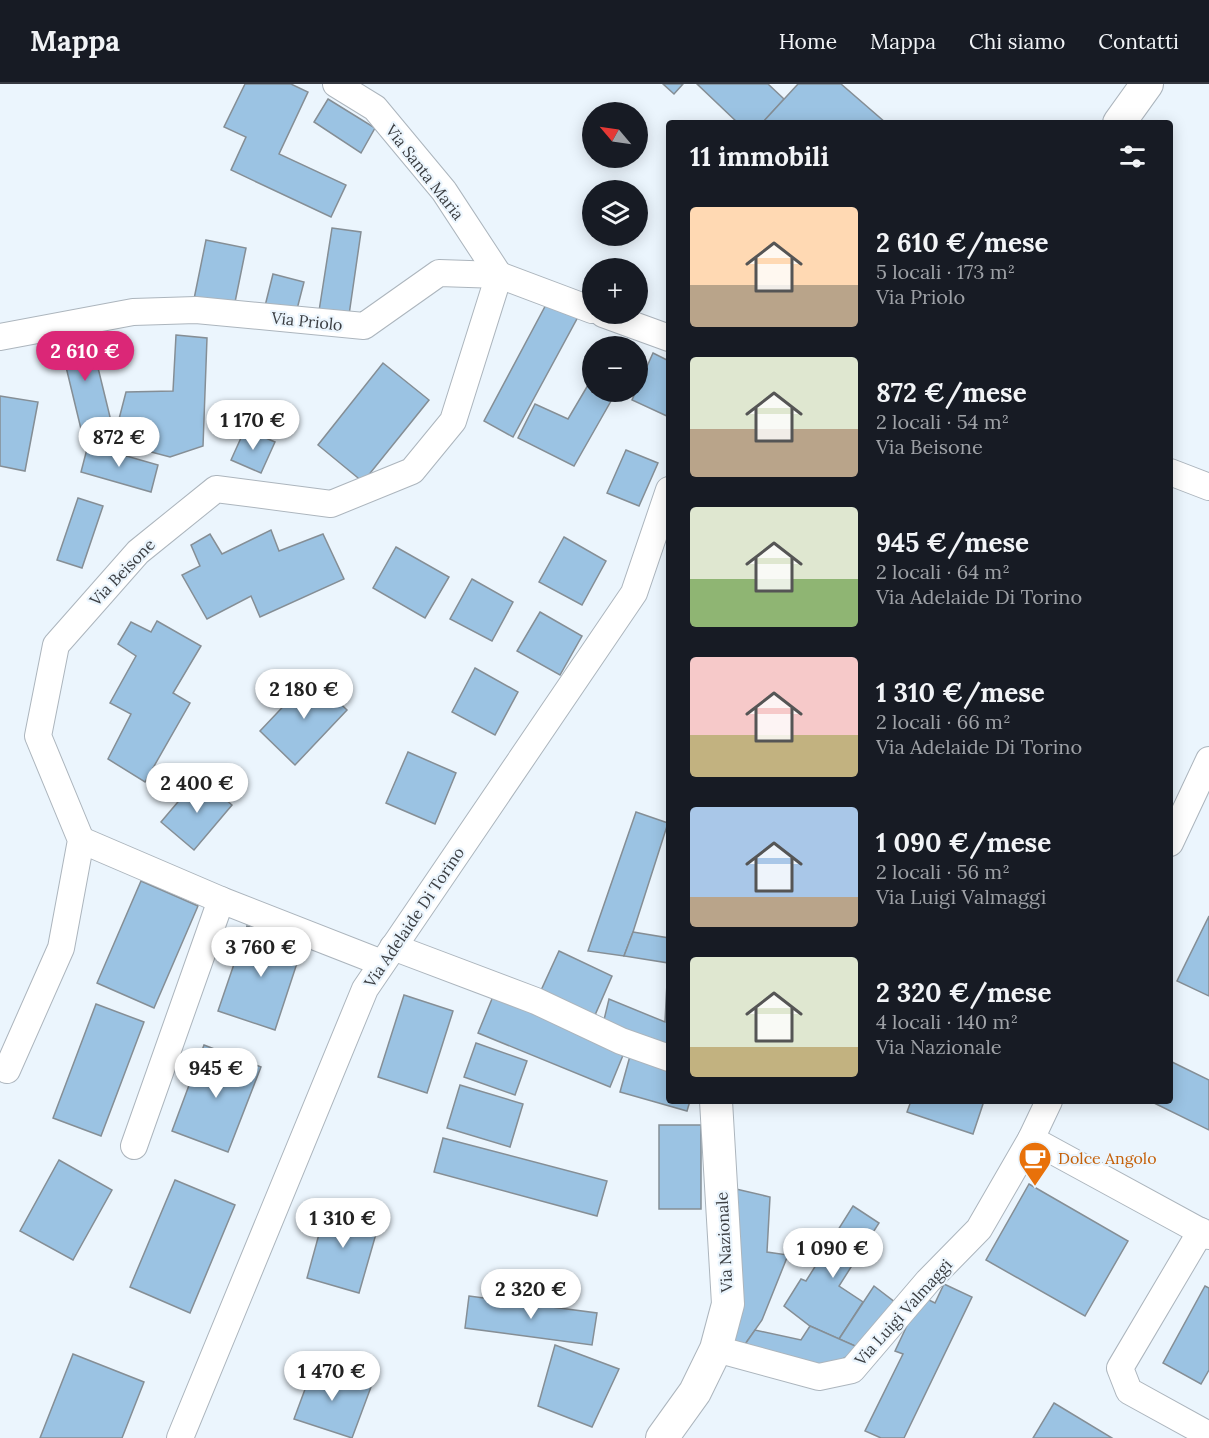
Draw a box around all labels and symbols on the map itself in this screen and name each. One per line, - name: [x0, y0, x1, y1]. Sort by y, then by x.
- north arrow: [582, 102, 648, 168]
- street label: Via Santa Maria: [381, 120, 468, 224]
- street label: Via Priolo: [269, 307, 344, 335]
- pin: 2 610 €: [30, 331, 140, 382]
- pin: 1 170 €: [198, 400, 308, 451]
- pin: 872 €: [77, 417, 161, 468]
- street label: Via Beisone: [84, 534, 159, 610]
- pin: 2 180 €: [249, 669, 359, 720]
- pin: 2 400 €: [142, 763, 252, 814]
- street label: Via Adelaide Di Torino: [359, 843, 468, 992]
- pin: 3 760 €: [206, 927, 316, 978]
- pin: 945 €: [174, 1048, 258, 1099]
- cafe icon: Dolce Angolo: [1017, 1140, 1053, 1187]
- place label: Dolce Angolo: [1058, 1148, 1157, 1168]
- street label: Via Nazionale: [711, 1191, 737, 1294]
- pin: 1 310 €: [288, 1198, 398, 1249]
- pin: 1 090 €: [778, 1228, 888, 1279]
- street label: Via Luigi Valmaggi: [849, 1255, 956, 1370]
- pin: 2 320 €: [476, 1269, 586, 1320]
- pin: 1 470 €: [277, 1351, 387, 1402]

